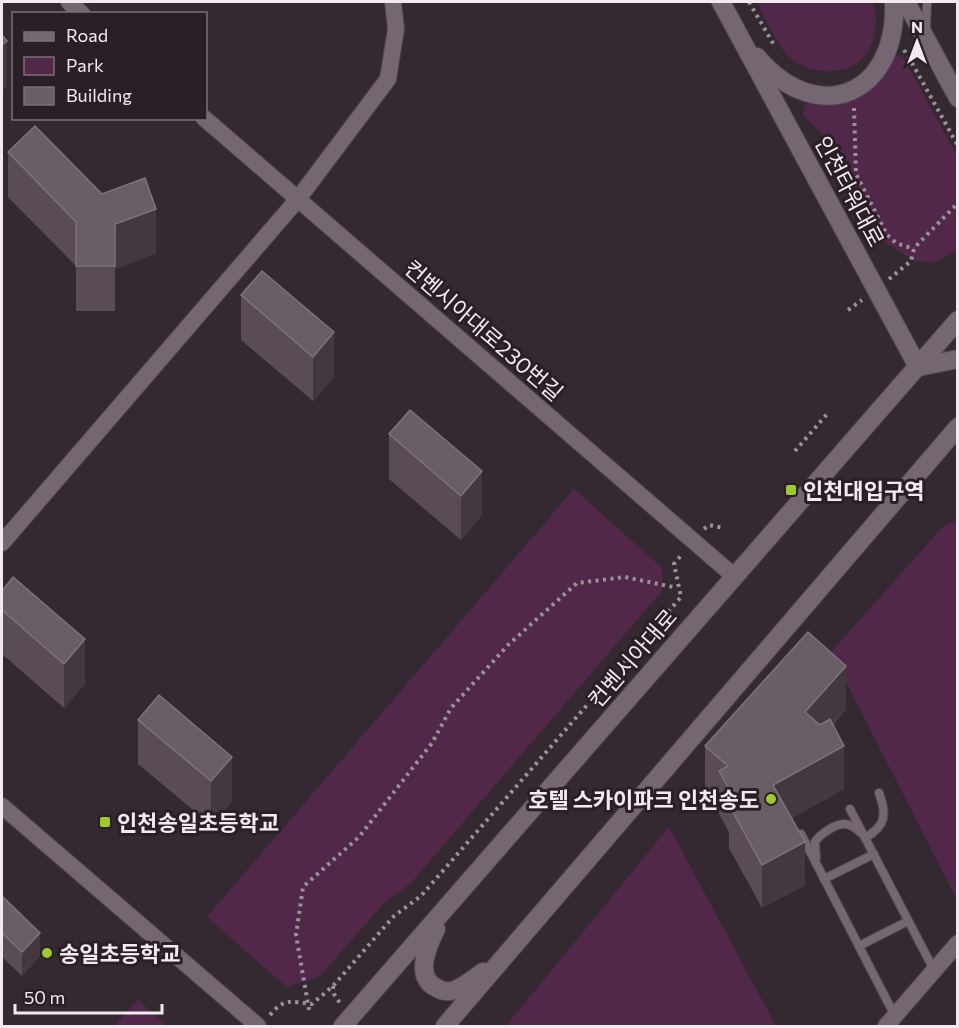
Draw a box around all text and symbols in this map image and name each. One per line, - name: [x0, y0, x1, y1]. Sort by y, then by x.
- legend: [12, 12, 207, 120]
- north arrow: [887, 12, 947, 72]
- text: N: [911, 17, 923, 36]
- text: Road: [66, 24, 108, 46]
- text: Park: [66, 54, 104, 76]
- text: Building: [66, 84, 132, 106]
- street label: 인천타워대로: [810, 131, 890, 251]
- street label: 컨벤시아대로230번길: [399, 254, 569, 406]
- place label: 인천대입구역: [803, 477, 924, 504]
- marker: 인천대입구역: [784, 483, 798, 497]
- street label: 컨벤시아대로: [582, 603, 682, 713]
- place label: 호텔 스카이파크 인천송도: [528, 786, 759, 813]
- marker: 호텔 스카이파크 인천송도: [764, 792, 778, 806]
- place label: 인천송일초등학교: [117, 809, 279, 836]
- marker: 인천송일초등학교: [98, 815, 112, 829]
- place label: 송일초등학교: [59, 940, 180, 967]
- marker: 송일초등학교: [40, 946, 54, 960]
- scale bar: [15, 977, 162, 1015]
- text: 50 m: [24, 986, 65, 1008]

